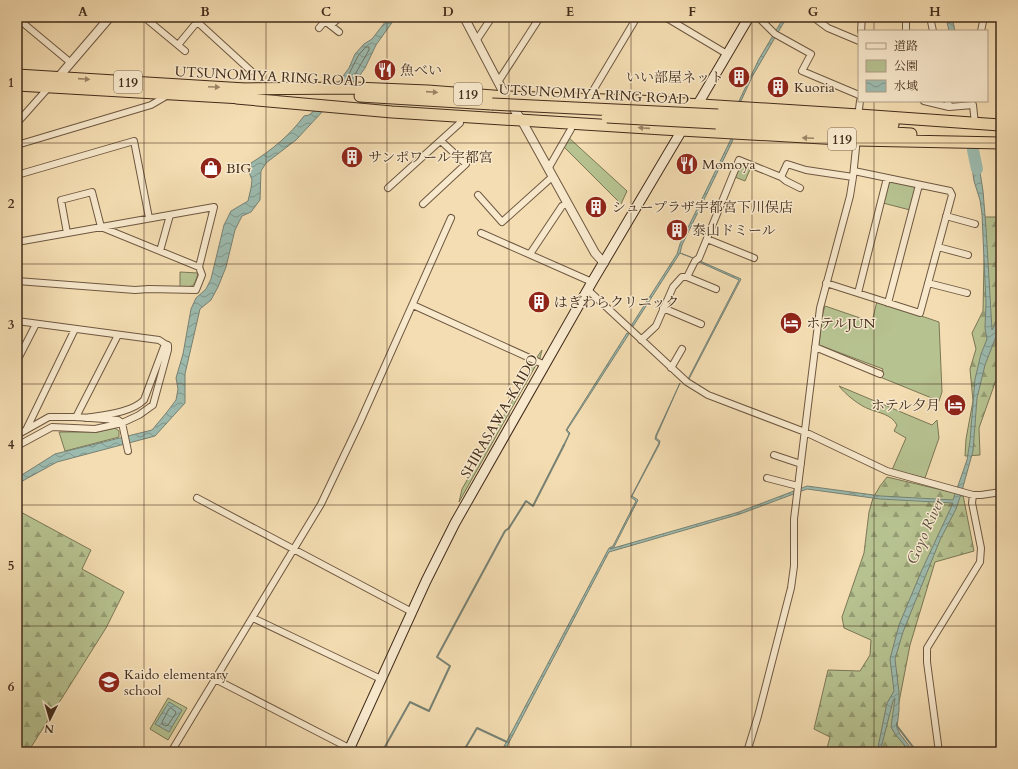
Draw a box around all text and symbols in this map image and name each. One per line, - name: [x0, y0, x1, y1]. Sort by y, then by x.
- text: A: [78, 3, 88, 21]
- text: B: [200, 3, 210, 21]
- text: C: [321, 3, 331, 21]
- text: D: [442, 3, 454, 21]
- text: E: [566, 3, 574, 21]
- text: F: [688, 3, 696, 21]
- text: G: [808, 3, 819, 21]
- text: H: [929, 3, 941, 21]
- legend: [858, 30, 988, 102]
- text: 道路: [894, 38, 918, 54]
- restaurant icon: 魚べい: [372, 57, 398, 83]
- text: 公園: [894, 58, 918, 74]
- place label: 魚べい: [400, 61, 442, 80]
- street label: UTSUNOMIYA RING ROAD: [174, 62, 366, 91]
- building icon: いい部屋ネット: [726, 64, 752, 90]
- place label: いい部屋ネット: [626, 68, 724, 87]
- road number: 119: [114, 71, 142, 93]
- text: 1: [8, 74, 14, 92]
- building icon: Kuoria: [765, 74, 791, 100]
- one-way arrow: [78, 76, 90, 83]
- place label: Kuoria: [794, 78, 835, 97]
- text: 水域: [894, 78, 918, 94]
- street label: UTSUNOMIYA RING ROAD: [498, 80, 690, 109]
- road number: 119: [454, 83, 482, 105]
- one-way arrow: [208, 84, 220, 91]
- one-way arrow: [425, 88, 438, 95]
- one-way arrow: [638, 125, 650, 132]
- road number: 119: [828, 128, 856, 150]
- one-way arrow: [802, 134, 814, 141]
- building icon: サンポワール宇都宮: [339, 144, 365, 170]
- place label: サンポワール宇都宮: [368, 148, 493, 167]
- restaurant icon: Momoya: [674, 151, 700, 177]
- shop icon: BIG: [198, 155, 224, 181]
- place label: Momoya: [702, 155, 756, 174]
- place label: BIG: [226, 159, 251, 178]
- building icon: シュープラザ宇都宮下川俣店: [583, 194, 609, 220]
- text: 2: [8, 195, 15, 213]
- place label: シュープラザ宇都宮下川俣店: [612, 198, 793, 217]
- building icon: 泰山ドミール: [664, 217, 690, 243]
- place label: 泰山ドミール: [692, 221, 776, 240]
- building icon: はぎわらクリニック: [526, 289, 552, 315]
- place label: はぎわらクリニック: [554, 293, 679, 312]
- hotel icon: ホテルJUN: [778, 310, 804, 336]
- place label: ホテルJUN: [806, 314, 875, 333]
- text: 3: [8, 316, 15, 334]
- street label: SHIRASAWA-KAIDO: [456, 351, 543, 482]
- hotel icon: ホテル夕月: [942, 392, 968, 418]
- place label: ホテル夕月: [871, 396, 940, 415]
- text: 4: [8, 436, 15, 454]
- water label: Goyo River: [902, 494, 949, 567]
- text: 5: [8, 557, 14, 575]
- place label: Kaido elementary school: [124, 665, 229, 700]
- school or university icon: Kaido elementary school: [96, 669, 122, 695]
- text: 6: [8, 678, 15, 696]
- north arrow: [30, 699, 70, 739]
- text: N: [43, 721, 55, 736]

